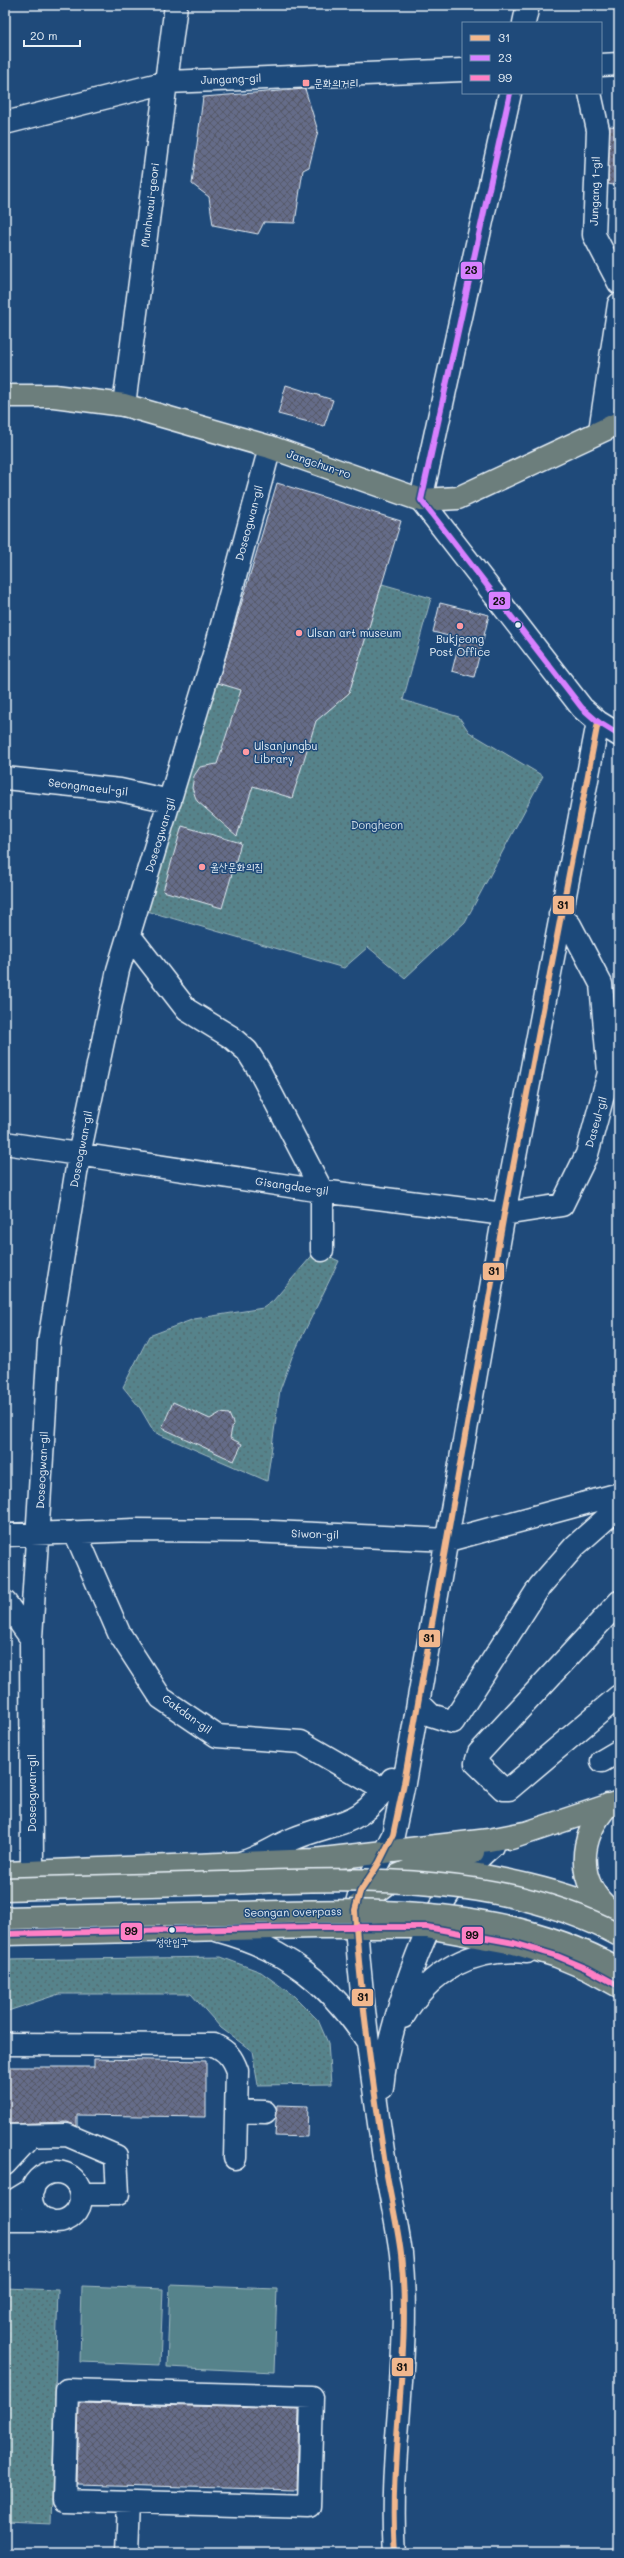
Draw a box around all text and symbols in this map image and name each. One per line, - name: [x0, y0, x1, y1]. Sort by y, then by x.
- scale bar: [24, 22, 80, 48]
- legend: [462, 22, 602, 94]
- text: 20 m: [30, 27, 58, 43]
- text: 31: [498, 29, 510, 45]
- text: 23: [498, 49, 512, 65]
- text: 99: [498, 69, 512, 85]
- street label: Jungang-gil: [200, 70, 262, 87]
- place label: 문화의거리: [314, 75, 358, 90]
- marker: 문화의거리: [301, 78, 311, 88]
- street label: Jungang 1-gil: [586, 156, 603, 226]
- street label: Munhwaui-geori: [137, 162, 162, 248]
- line badge: 23: [460, 261, 483, 280]
- text: 23: [465, 262, 478, 277]
- street label: Jangchun-ro: [285, 446, 354, 482]
- street label: Doseogwan-gil: [231, 483, 266, 562]
- line badge: 23: [488, 591, 511, 610]
- text: 23: [493, 593, 506, 608]
- unlabelled marker: [513, 620, 523, 630]
- marker: Bukjeong Post Office: [455, 621, 465, 631]
- place label: Ulsan art museum: [307, 625, 401, 640]
- marker: Ulsan art museum: [294, 628, 304, 638]
- place label: Bukjeong Post Office: [430, 631, 491, 659]
- place label: Ulsanjungbu Library: [254, 738, 318, 766]
- marker: Ulsanjungbu Library: [241, 747, 251, 757]
- street label: Seongmaeul-gil: [47, 774, 129, 799]
- street label: Doseogwan-gil: [141, 795, 178, 874]
- park label: Dongheon: [351, 817, 403, 832]
- place label: 울산문화의집: [210, 859, 263, 874]
- marker: 울산문화의집: [197, 862, 207, 872]
- line badge: 31: [552, 895, 575, 915]
- text: 31: [557, 897, 569, 912]
- street label: Daseul-gil: [581, 1095, 610, 1149]
- street label: Doseogwan-gil: [66, 1109, 95, 1189]
- street label: Gisangdae-gil: [254, 1173, 330, 1198]
- line badge: 31: [482, 1262, 505, 1281]
- text: 31: [488, 1263, 500, 1278]
- street label: Doseogwan-gil: [32, 1431, 51, 1509]
- street label: Siwon-gil: [291, 1525, 339, 1542]
- line badge: 31: [418, 1629, 441, 1648]
- text: 31: [423, 1630, 435, 1645]
- street label: Gakdan-gil: [159, 1691, 215, 1737]
- street label: Doseogwan-gil: [24, 1754, 39, 1832]
- street label: Seongan overpass: [244, 1903, 342, 1920]
- line badge: 99: [120, 1922, 143, 1941]
- text: 99: [124, 1923, 138, 1938]
- marker: 성안입구: [167, 1925, 177, 1935]
- line badge: 99: [461, 1926, 484, 1945]
- text: 99: [465, 1927, 479, 1942]
- place label: 성안입구: [156, 1935, 188, 1949]
- line badge: 31: [351, 1988, 374, 2007]
- text: 31: [357, 1989, 369, 2004]
- line badge: 31: [391, 2357, 414, 2377]
- text: 31: [396, 2359, 408, 2374]

